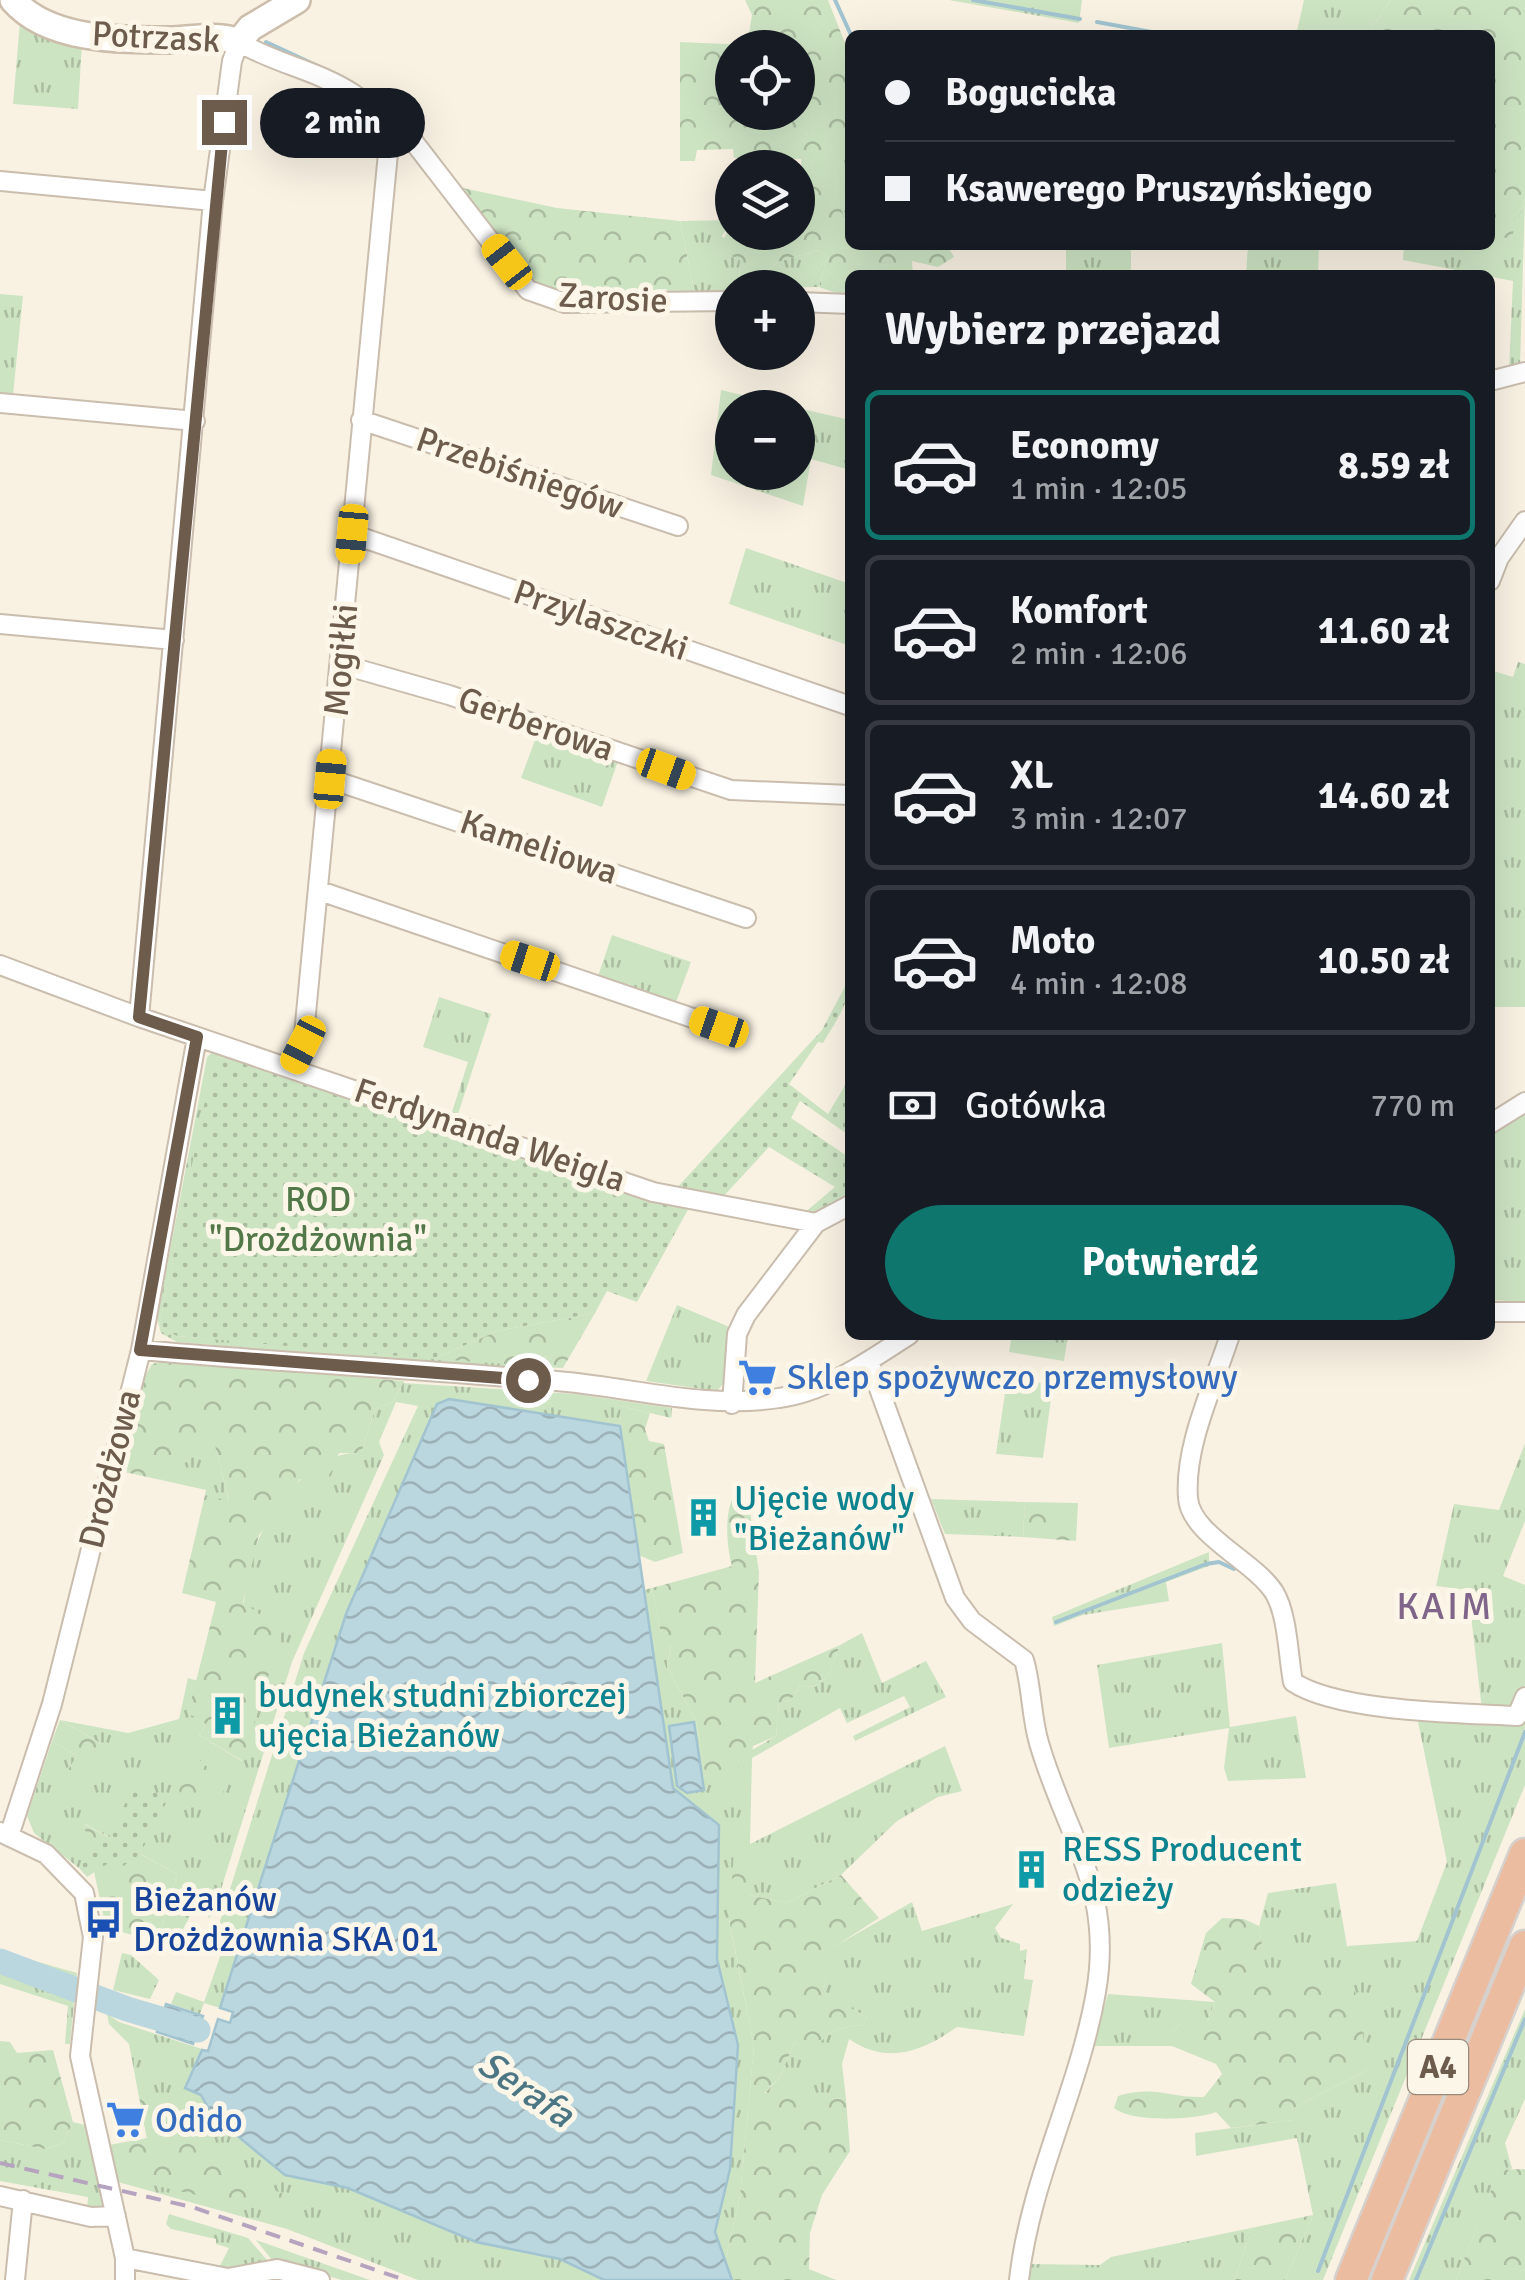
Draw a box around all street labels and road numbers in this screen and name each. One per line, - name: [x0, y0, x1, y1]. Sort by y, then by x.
- street label: Potrzask: [91, 12, 221, 62]
- street label: Zarosie: [557, 274, 669, 322]
- street label: Przebiśniegów: [411, 417, 629, 529]
- street label: Przylaszczki: [508, 570, 694, 670]
- street label: Mogiłki: [315, 602, 367, 718]
- street label: Gerberowa: [453, 677, 619, 771]
- street label: Kameliowa: [454, 800, 624, 894]
- street label: Ferdynanda Weigla: [349, 1068, 631, 1202]
- street label: Drożdżowa: [70, 1385, 150, 1553]
- road number: A4: [1408, 2040, 1468, 2094]

